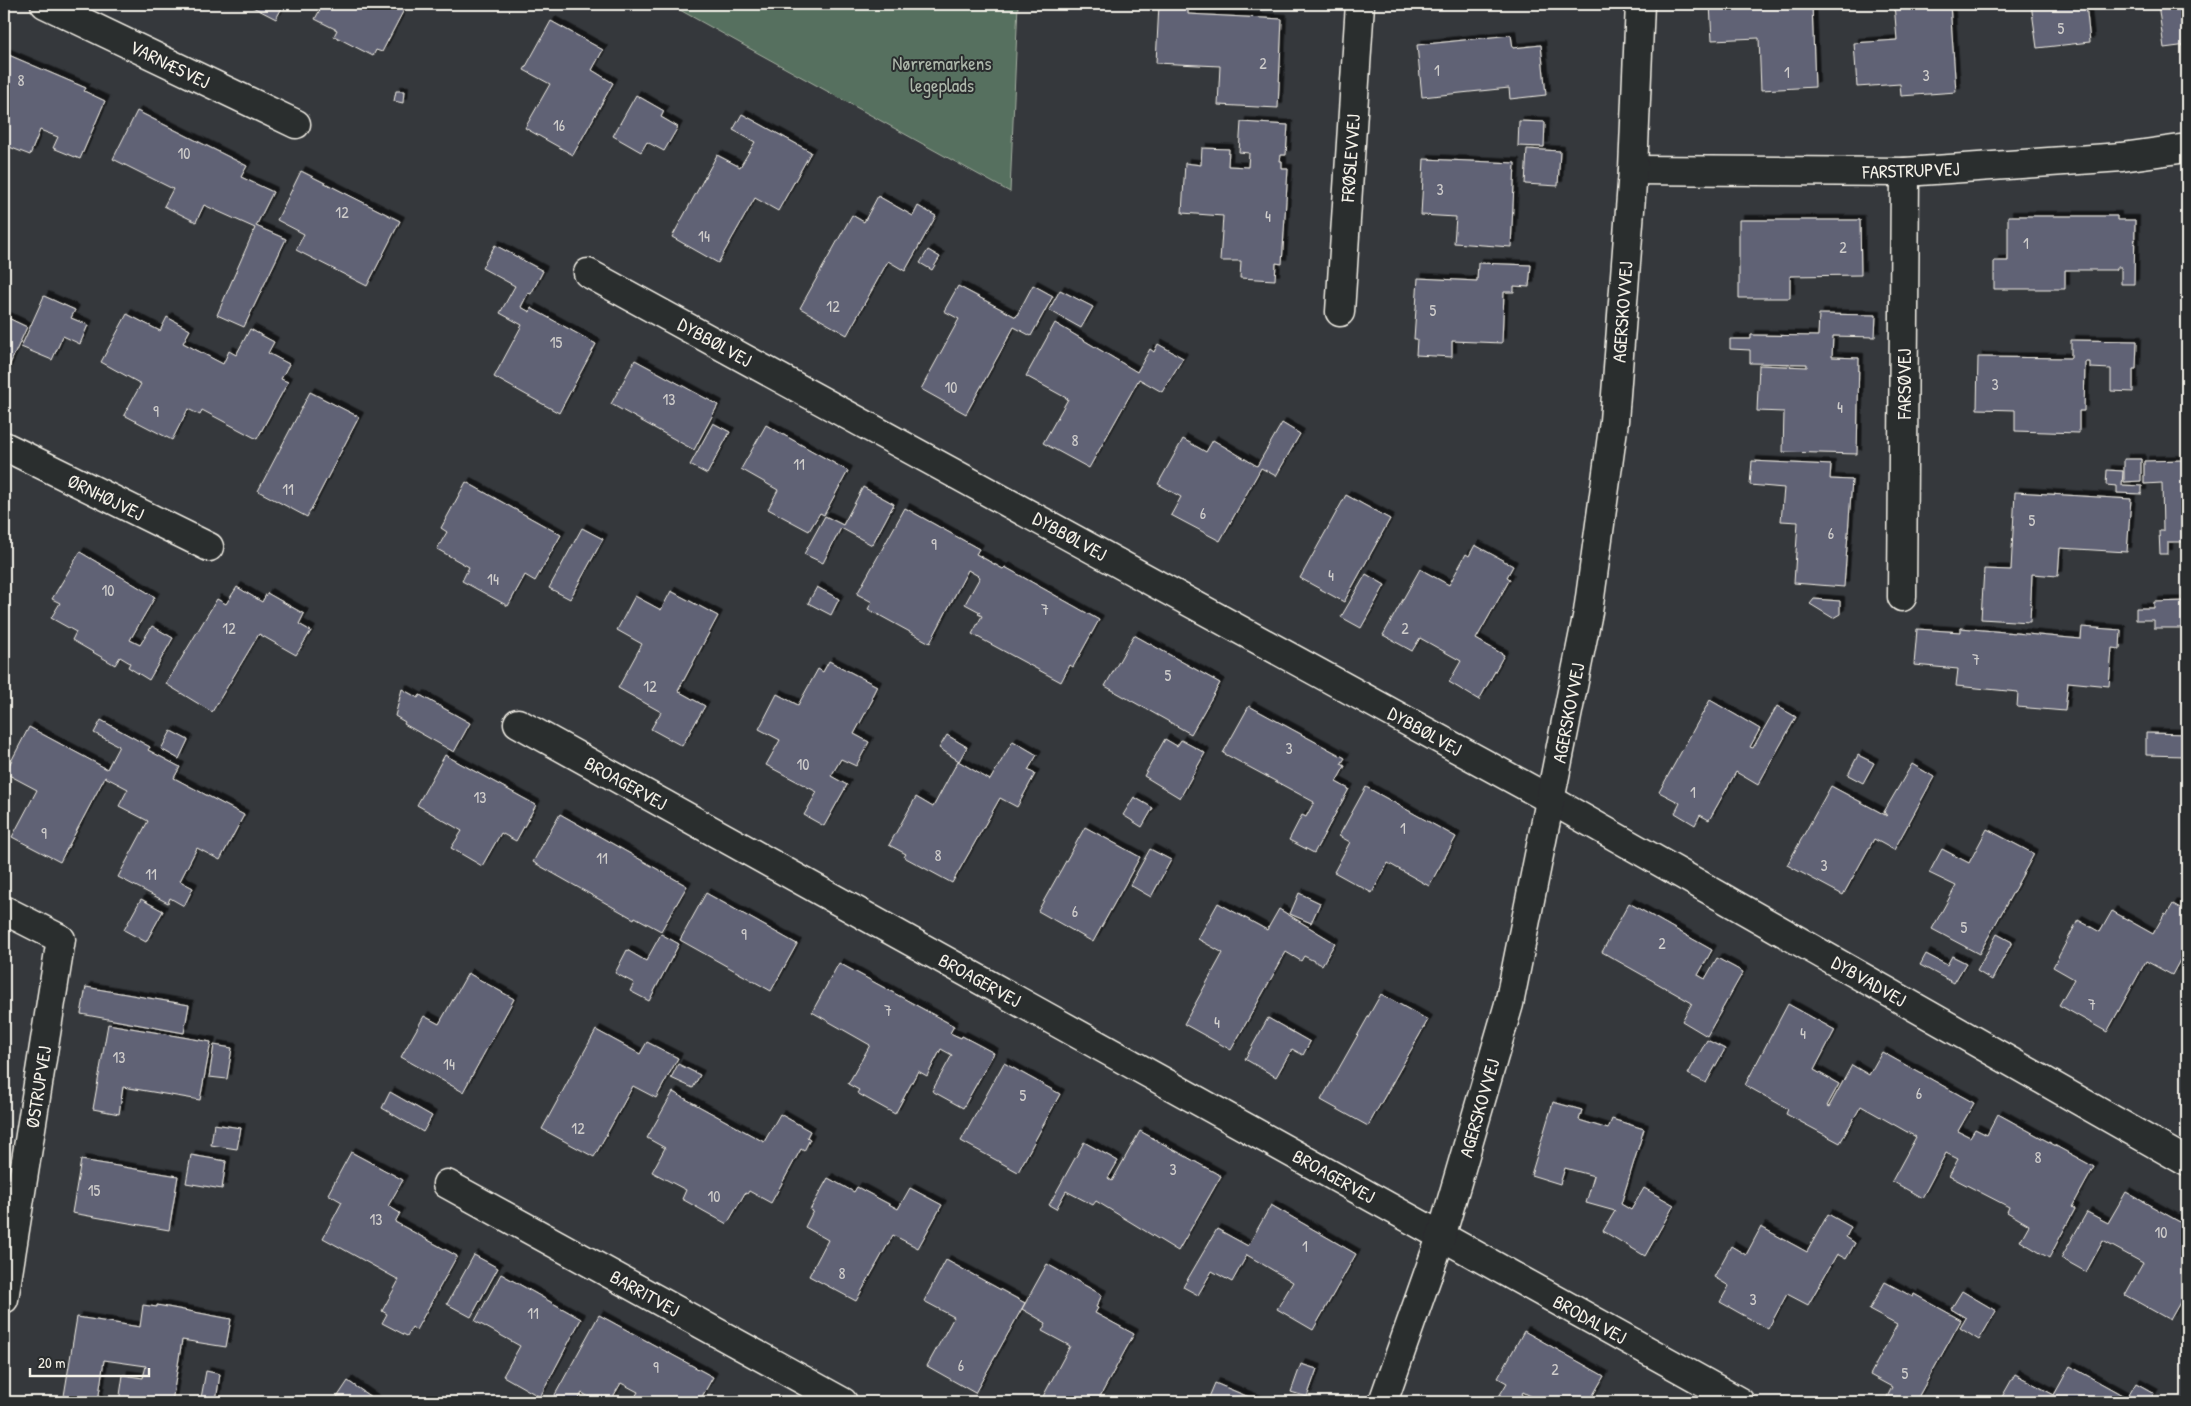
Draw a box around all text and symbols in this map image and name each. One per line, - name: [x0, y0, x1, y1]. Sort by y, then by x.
- house number: 5: [2058, 17, 2065, 39]
- street label: VARNÆSVEJ: [126, 33, 214, 95]
- park label: Nørremarkens legeplads: [892, 50, 992, 98]
- house number: 2: [1259, 52, 1267, 74]
- house number: 1: [1434, 59, 1440, 81]
- house number: 1: [1784, 61, 1790, 83]
- house number: 3: [1922, 64, 1930, 86]
- house number: 8: [18, 69, 25, 91]
- street label: FRØSLEVVEJ: [1334, 113, 1366, 204]
- house number: 16: [553, 114, 565, 136]
- house number: 10: [178, 142, 190, 164]
- street label: FARSTRUPVEJ: [1861, 155, 1960, 185]
- house number: 3: [1436, 178, 1444, 200]
- house number: 12: [335, 201, 349, 223]
- house number: 4: [1265, 205, 1271, 227]
- house number: 14: [698, 225, 710, 247]
- house number: 1: [2023, 232, 2029, 254]
- house number: 2: [1839, 236, 1847, 258]
- street label: AGERSKOVVEJ: [1605, 260, 1639, 364]
- house number: 12: [826, 295, 840, 317]
- house number: 5: [1430, 299, 1437, 321]
- street label: DYBBØLVEJ: [673, 311, 757, 373]
- house number: 15: [550, 331, 563, 353]
- street label: FARSØVEJ: [1891, 349, 1917, 420]
- house number: 3: [1991, 373, 1999, 395]
- house number: 10: [945, 376, 957, 398]
- house number: 13: [663, 388, 675, 410]
- house number: 4: [1837, 396, 1843, 418]
- house number: 9: [153, 400, 159, 422]
- house number: 8: [1072, 429, 1079, 451]
- house number: 11: [793, 453, 805, 475]
- street label: ØRNHØJVEJ: [63, 467, 149, 527]
- house number: 11: [282, 478, 294, 500]
- house number: 6: [1200, 502, 1206, 524]
- street label: DYBBØLVEJ: [1028, 505, 1112, 567]
- house number: 5: [2029, 509, 2036, 531]
- house number: 6: [1828, 522, 1834, 544]
- house number: 9: [931, 533, 937, 555]
- house number: 4: [1328, 564, 1334, 586]
- house number: 14: [487, 568, 499, 590]
- house number: 10: [102, 579, 114, 601]
- house number: 7: [1041, 598, 1049, 620]
- house number: 12: [222, 617, 236, 639]
- house number: 2: [1401, 617, 1409, 639]
- house number: 7: [1972, 648, 1980, 670]
- street label: AGERSKOVVEJ: [1546, 661, 1590, 765]
- house number: 5: [1165, 664, 1172, 686]
- house number: 12: [643, 675, 657, 697]
- street label: DYBBØLVEJ: [1383, 700, 1467, 762]
- house number: 3: [1285, 737, 1293, 759]
- street label: BROAGERVEJ: [580, 750, 672, 816]
- house number: 10: [797, 753, 809, 775]
- house number: 1: [1690, 781, 1696, 803]
- house number: 13: [474, 786, 486, 808]
- house number: 1: [1400, 817, 1406, 839]
- house number: 9: [41, 822, 47, 844]
- house number: 8: [935, 844, 942, 866]
- house number: 11: [596, 847, 608, 869]
- house number: 3: [1820, 854, 1828, 876]
- house number: 11: [145, 863, 157, 885]
- house number: 6: [1072, 900, 1078, 922]
- house number: 5: [1961, 916, 1968, 938]
- house number: 9: [741, 923, 747, 945]
- house number: 2: [1658, 932, 1666, 954]
- street label: BROAGERVEJ: [934, 947, 1026, 1013]
- street label: DYBVADVEJ: [1827, 949, 1911, 1013]
- house number: 7: [2088, 993, 2096, 1015]
- house number: 7: [884, 999, 892, 1021]
- house number: 4: [1214, 1011, 1220, 1033]
- house number: 4: [1800, 1022, 1806, 1044]
- street label: ØSTRUPVEJ: [19, 1044, 57, 1130]
- house number: 13: [113, 1046, 125, 1068]
- house number: 14: [443, 1053, 455, 1075]
- street label: AGERSKOVVEJ: [1453, 1056, 1505, 1160]
- house number: 6: [1916, 1082, 1922, 1104]
- house number: 5: [1020, 1084, 1027, 1106]
- house number: 12: [571, 1117, 585, 1139]
- street label: BROAGERVEJ: [1288, 1143, 1380, 1209]
- house number: 8: [2035, 1146, 2042, 1168]
- house number: 3: [1169, 1158, 1177, 1180]
- house number: 15: [88, 1179, 101, 1201]
- house number: 10: [708, 1185, 720, 1207]
- house number: 13: [370, 1208, 382, 1230]
- house number: 10: [2155, 1221, 2167, 1243]
- house number: 1: [1302, 1235, 1308, 1257]
- house number: 8: [839, 1262, 846, 1284]
- street label: BARRITVEJ: [606, 1263, 684, 1323]
- street label: BRODALVEJ: [1549, 1288, 1631, 1350]
- house number: 3: [1749, 1288, 1757, 1310]
- house number: 11: [527, 1302, 539, 1324]
- scale bar: [30, 1346, 149, 1378]
- text: 20 m: [38, 1352, 65, 1373]
- house number: 6: [958, 1354, 964, 1376]
- house number: 9: [653, 1356, 659, 1378]
- house number: 2: [1551, 1358, 1559, 1380]
- house number: 5: [1902, 1362, 1909, 1384]

